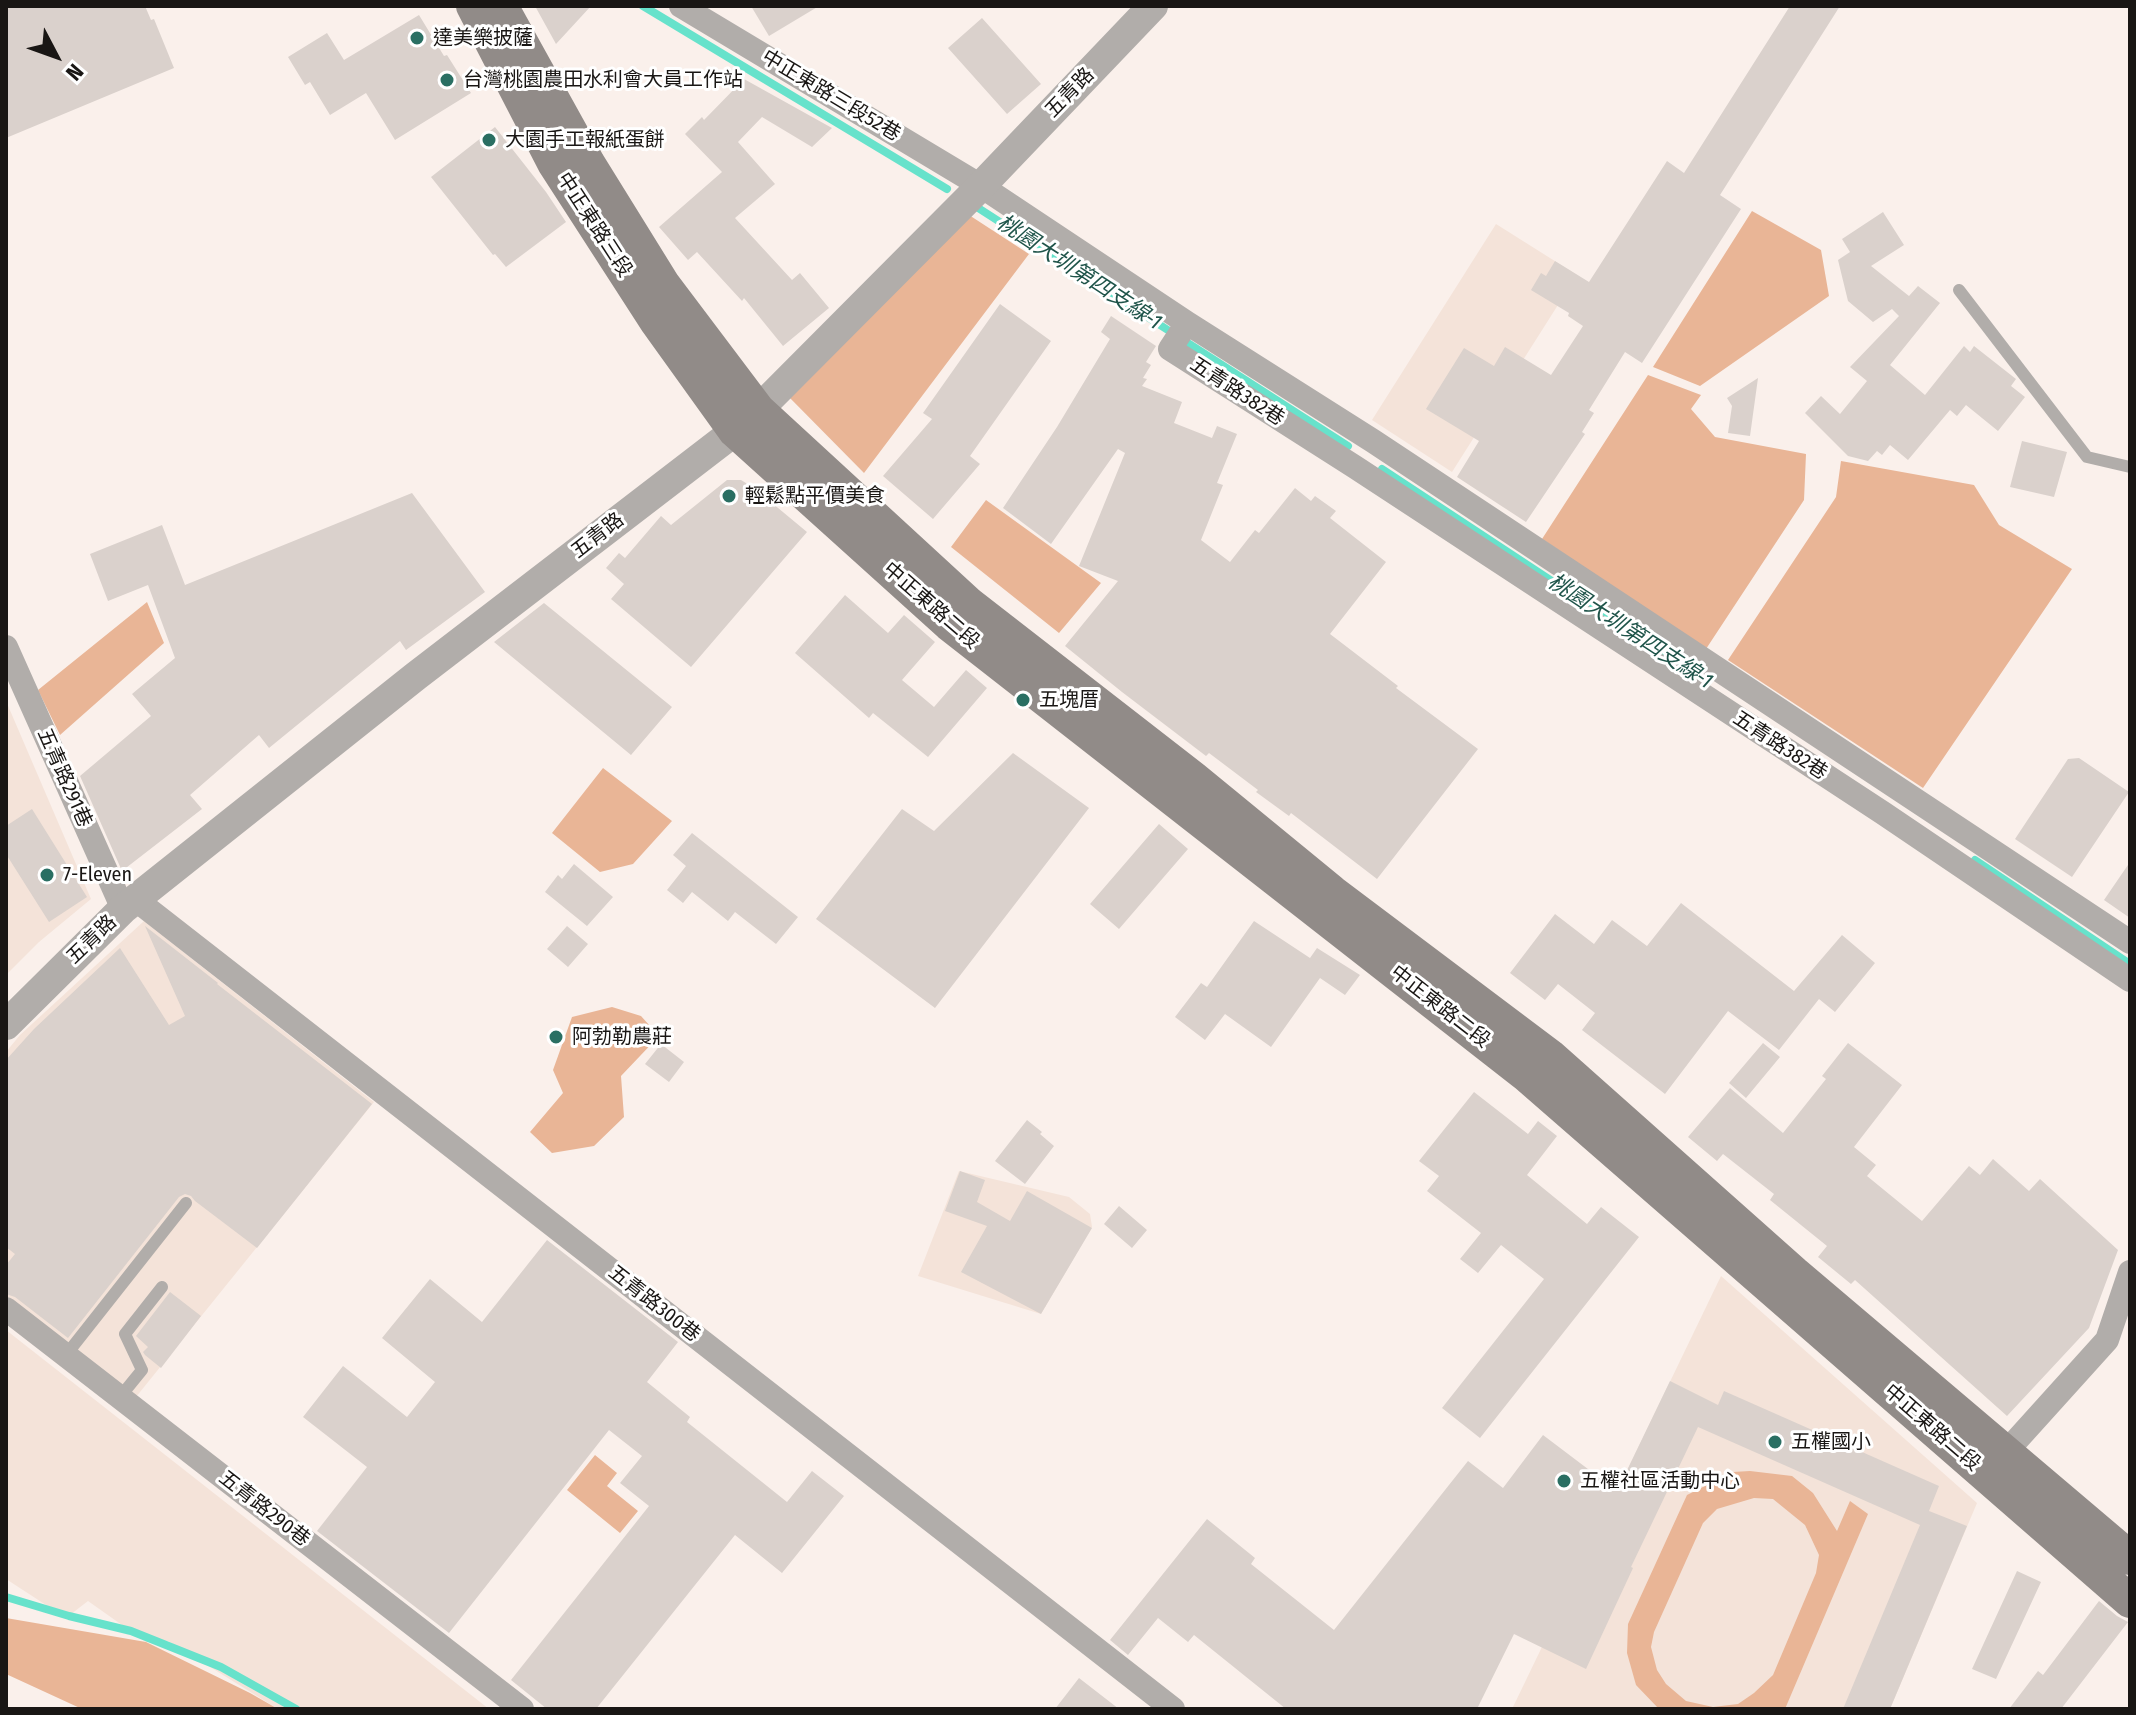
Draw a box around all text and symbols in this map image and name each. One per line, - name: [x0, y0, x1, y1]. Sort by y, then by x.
- north arrow: [16, 16, 96, 96]
- place label: 達美樂披薩: [433, 26, 533, 50]
- marker: 達美樂披薩: [408, 29, 426, 47]
- street label: 中正東路三段52巷: [757, 45, 905, 147]
- text: N: [60, 58, 89, 86]
- street label: 五青路: [1041, 63, 1099, 123]
- place label: 台灣桃園農田水利會大員工作站: [463, 68, 743, 92]
- marker: 台灣桃園農田水利會大員工作站: [438, 71, 456, 89]
- place label: 大園手工報紙蛋餅: [505, 128, 665, 152]
- marker: 大園手工報紙蛋餅: [480, 131, 498, 149]
- street label: 中正東路三段: [551, 168, 637, 282]
- water label: 桃園大圳第四支線-1: [992, 210, 1166, 336]
- street label: 五青路382巷: [1185, 353, 1289, 431]
- place label: 輕鬆點平價美食: [745, 484, 885, 508]
- marker: 輕鬆點平價美食: [720, 487, 738, 505]
- street label: 五青路: [567, 508, 629, 564]
- street label: 中正東路二段: [878, 558, 984, 654]
- water label: 桃園大圳第四支線-1: [1543, 569, 1717, 695]
- place label: 五塊厝: [1039, 688, 1099, 712]
- marker: 五塊厝: [1014, 691, 1032, 709]
- street label: 五青路382巷: [1728, 707, 1832, 785]
- street label: 五青路291巷: [32, 725, 96, 831]
- place label: 7-Eleven: [63, 863, 132, 887]
- marker: 7-Eleven: [38, 866, 56, 884]
- street label: 五青路: [62, 911, 122, 969]
- street label: 中正東路二段: [1385, 961, 1495, 1053]
- place label: 阿勃勒農莊: [572, 1025, 672, 1049]
- marker: 阿勃勒農莊: [547, 1028, 565, 1046]
- street label: 五青路300巷: [603, 1261, 705, 1347]
- street label: 中正東路二段: [1879, 1380, 1985, 1476]
- place label: 五權國小: [1791, 1430, 1871, 1454]
- marker: 五權國小: [1766, 1433, 1784, 1451]
- street label: 五青路290巷: [214, 1466, 314, 1552]
- place label: 五權社區活動中心: [1580, 1469, 1740, 1493]
- marker: 五權社區活動中心: [1555, 1472, 1573, 1490]

